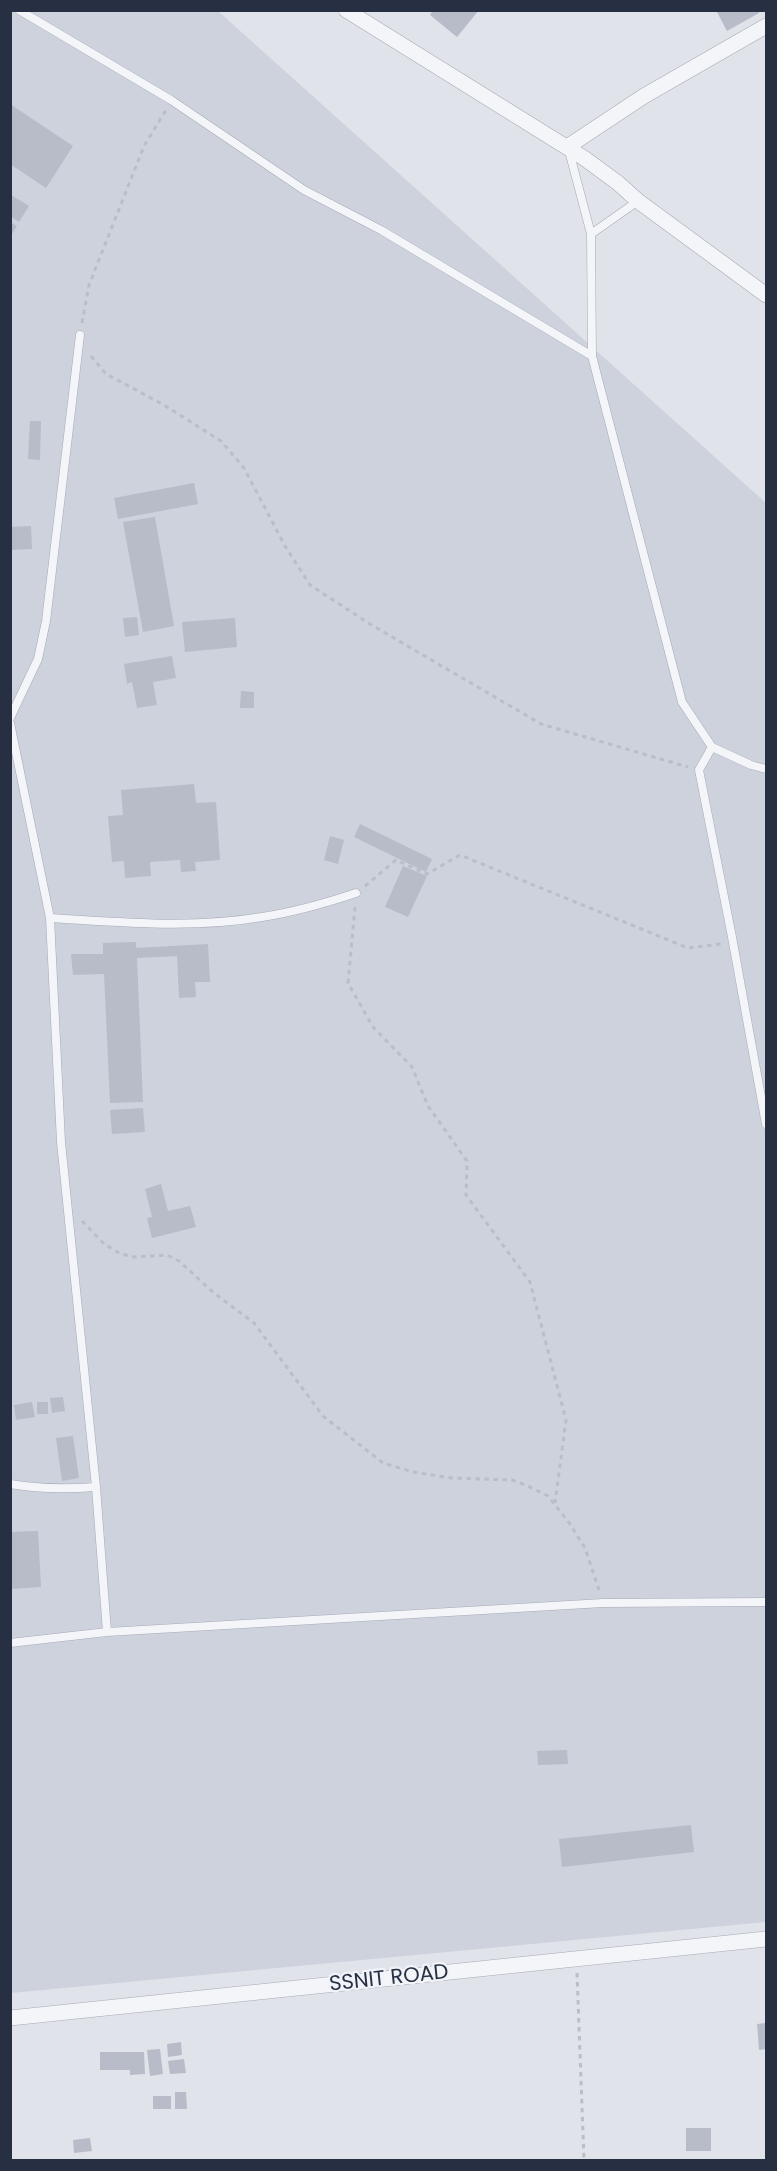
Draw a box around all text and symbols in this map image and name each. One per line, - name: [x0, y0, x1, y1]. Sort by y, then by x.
- street label: SSNIT ROAD: [328, 1960, 450, 1998]

